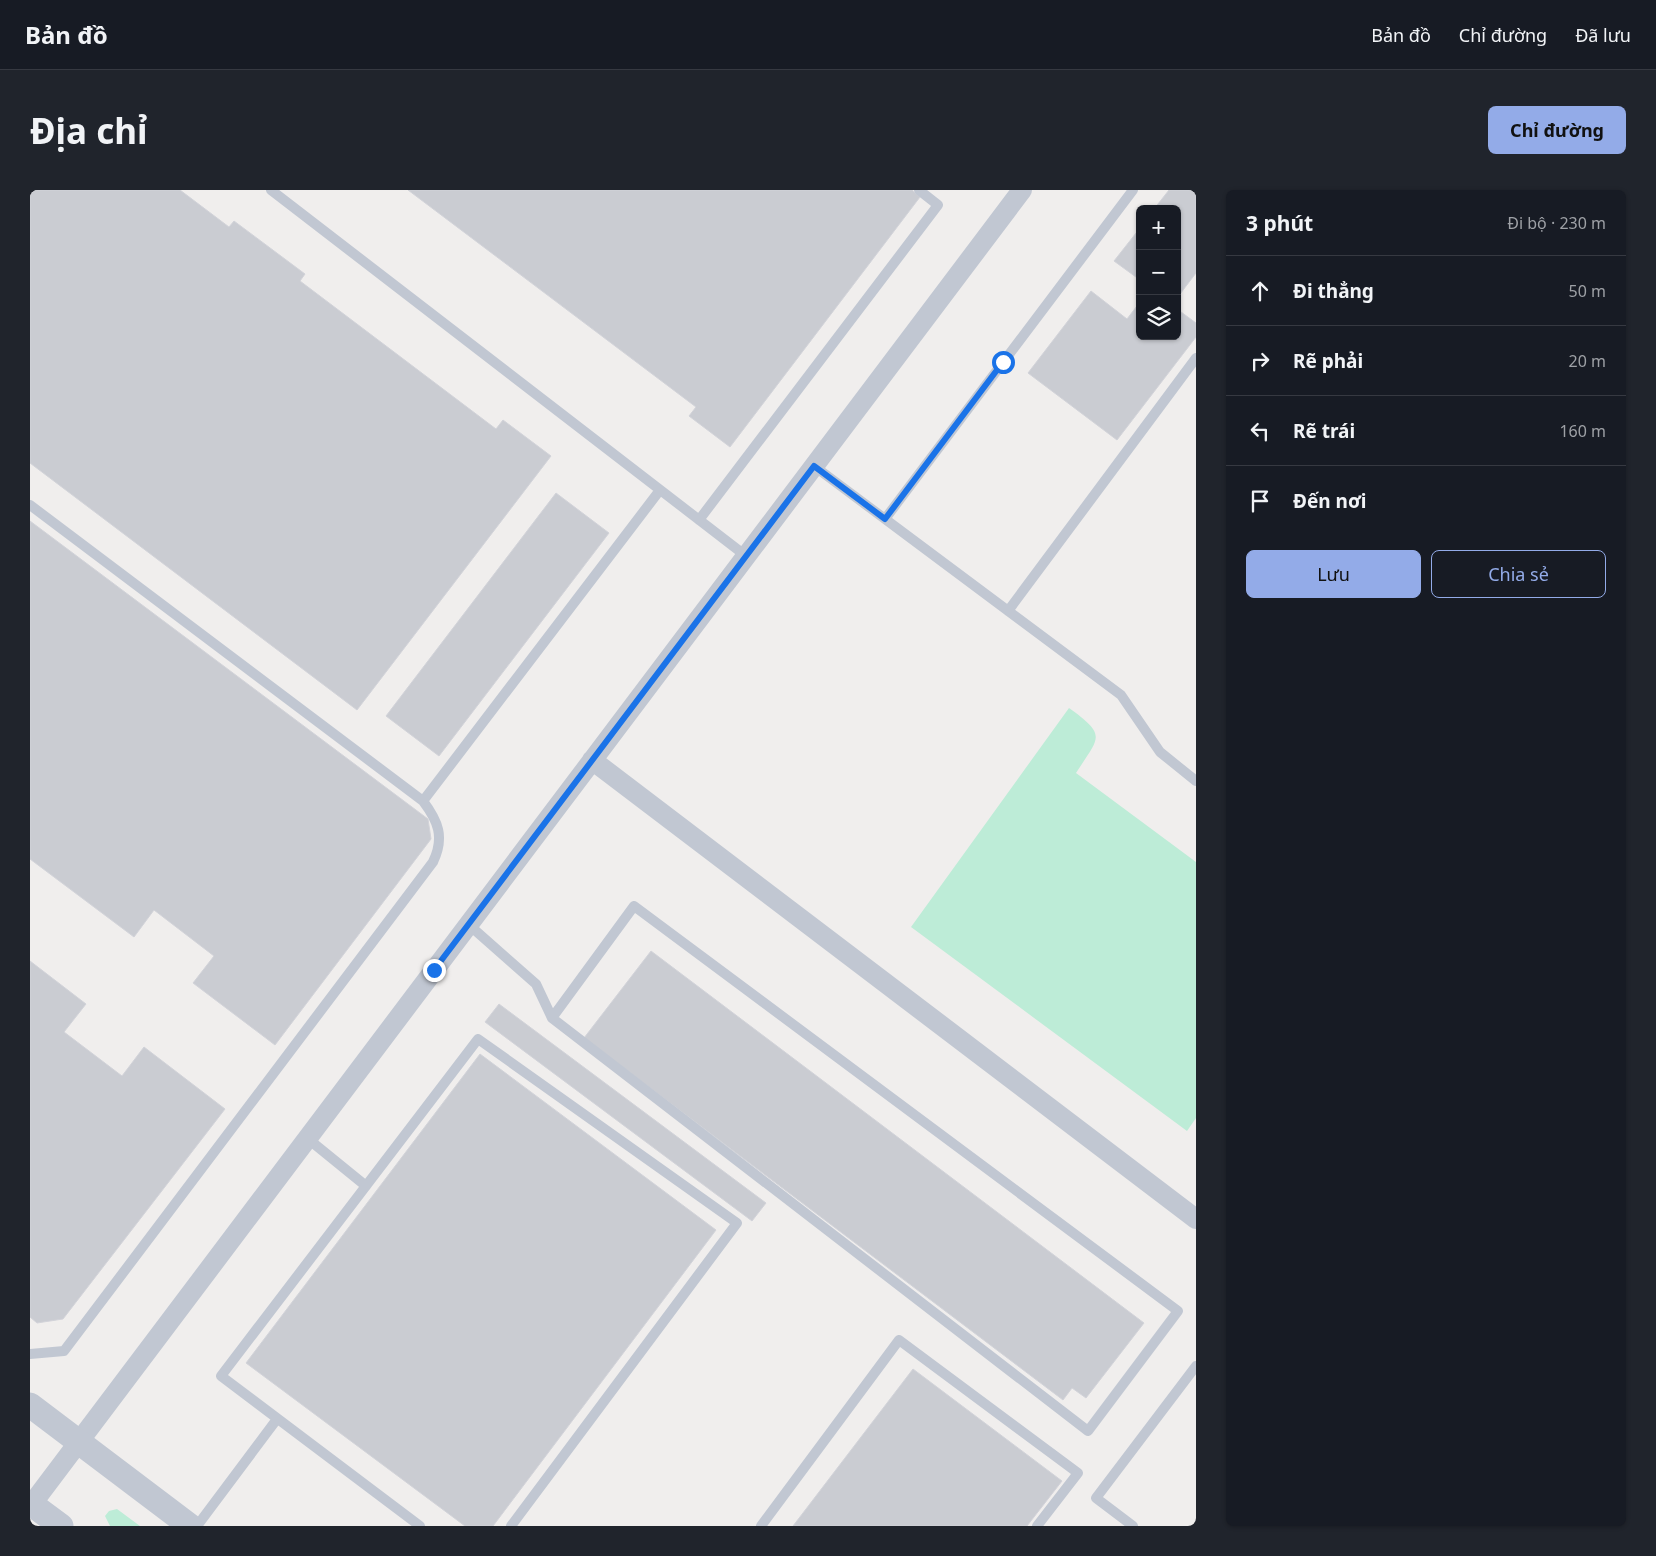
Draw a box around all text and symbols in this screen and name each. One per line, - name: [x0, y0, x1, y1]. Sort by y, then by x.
- text: Bản đồ: [25, 18, 108, 51]
- text: Bản đồ: [1371, 23, 1431, 47]
- text: Chỉ đường: [1459, 23, 1547, 47]
- text: Đã lưu: [1575, 23, 1631, 47]
- button: Chỉ đường: [1488, 106, 1626, 154]
- text: Địa chỉ: [30, 107, 147, 154]
- map controls: [1136, 205, 1181, 340]
- button: +: [1136, 205, 1181, 250]
- text: 3 phút: [1246, 209, 1313, 237]
- text: Đi bộ · 230 m: [1507, 212, 1606, 234]
- button: −: [1136, 250, 1181, 295]
- icon: ahead: [1246, 277, 1274, 305]
- text: Đi thẳng: [1293, 278, 1374, 304]
- text: 50 m: [1569, 280, 1606, 302]
- button: layers: [1136, 295, 1181, 340]
- icon: right: [1246, 347, 1274, 375]
- text: Rẽ phải: [1293, 348, 1363, 374]
- text: 20 m: [1569, 350, 1606, 372]
- route start: [992, 351, 1015, 374]
- icon: left: [1246, 417, 1274, 445]
- text: Rẽ trái: [1293, 418, 1355, 444]
- text: 160 m: [1559, 420, 1606, 442]
- icon: arrive: [1246, 487, 1274, 515]
- text: Đến nơi: [1293, 488, 1367, 514]
- button: Lưu: [1246, 550, 1421, 598]
- button: Chia sẻ: [1431, 550, 1606, 598]
- route end: [423, 959, 446, 982]

